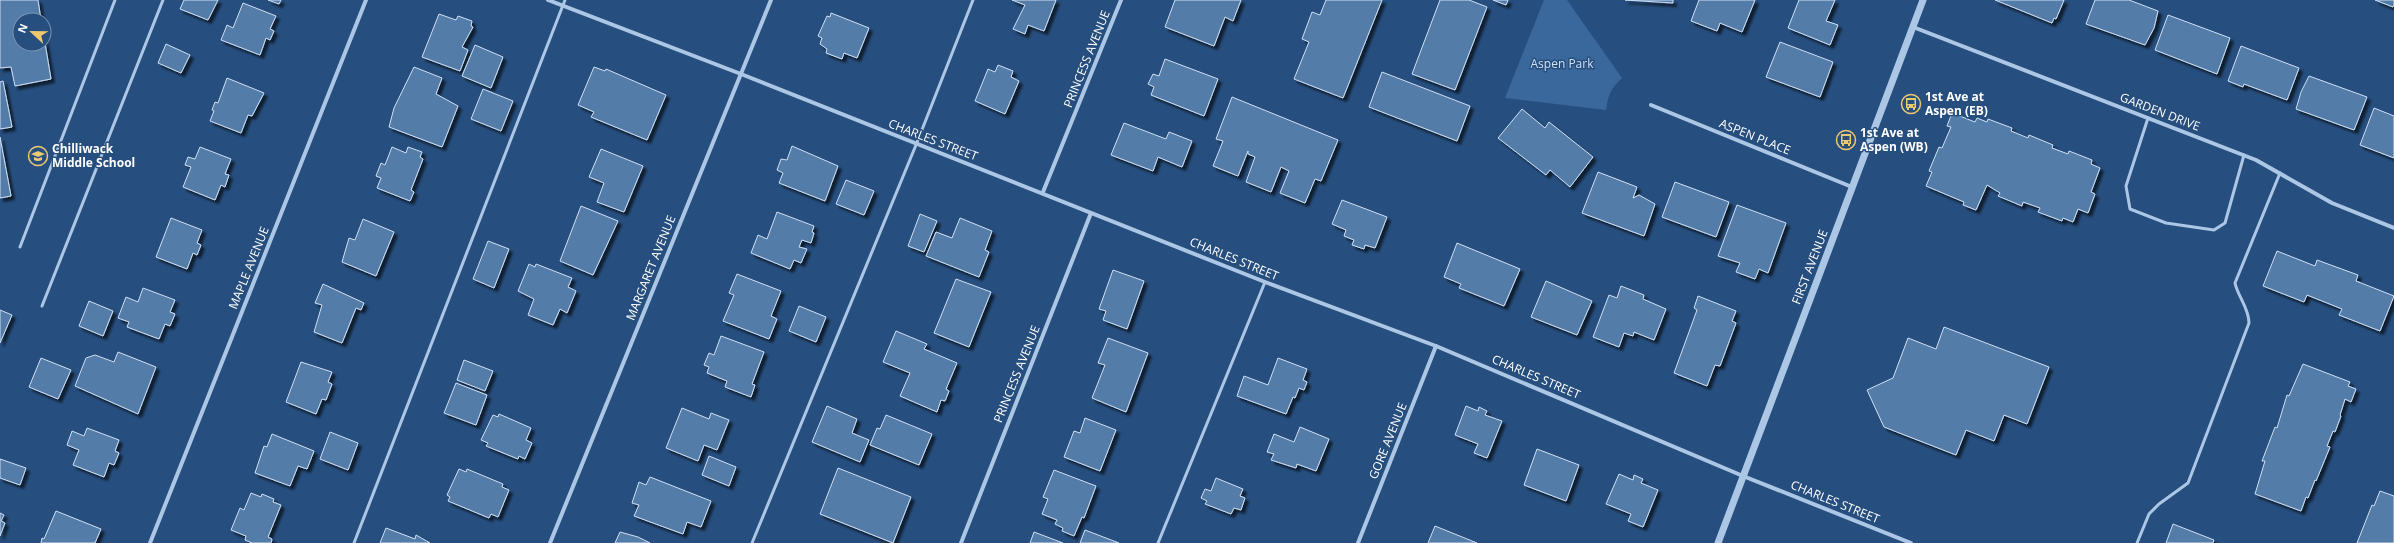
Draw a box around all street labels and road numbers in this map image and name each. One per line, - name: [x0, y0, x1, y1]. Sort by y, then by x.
- street label: PRINCESS AVENUE: [1059, 8, 1114, 110]
- street label: GARDEN DRIVE: [2118, 88, 2203, 135]
- street label: CHARLES STREET: [886, 115, 981, 165]
- street label: ASPEN PLACE: [1717, 115, 1793, 159]
- street label: MARGARET AVENUE: [622, 213, 679, 323]
- street label: MAPLE AVENUE: [224, 224, 273, 312]
- street label: FIRST AVENUE: [1787, 227, 1832, 307]
- street label: CHARLES STREET: [1187, 233, 1282, 284]
- street label: PRINCESS AVENUE: [989, 323, 1044, 425]
- street label: CHARLES STREET: [1489, 350, 1583, 403]
- street label: GORE AVENUE: [1364, 400, 1411, 482]
- street label: CHARLES STREET: [1788, 476, 1883, 527]

